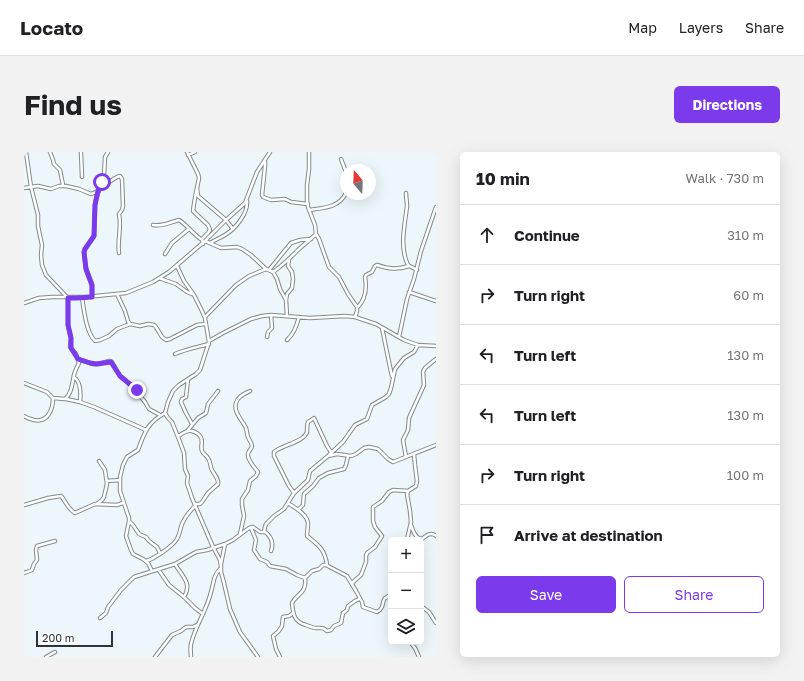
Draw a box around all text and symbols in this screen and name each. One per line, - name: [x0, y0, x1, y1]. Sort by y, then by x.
- text: Locato: [20, 16, 83, 39]
- text: Map: [628, 19, 657, 36]
- text: Layers: [679, 19, 723, 36]
- text: Share: [745, 19, 784, 36]
- button: Directions: [674, 86, 780, 123]
- text: Find us: [24, 88, 122, 121]
- north arrow: [340, 164, 376, 200]
- text: 10 min: [476, 168, 530, 189]
- text: Walk · 730 m: [685, 170, 764, 186]
- route start: [93, 173, 111, 191]
- icon: ahead: [476, 224, 498, 246]
- text: Continue: [514, 226, 580, 244]
- text: 310 m: [727, 227, 764, 243]
- icon: right: [476, 284, 498, 306]
- text: Turn right: [514, 286, 585, 304]
- text: 60 m: [733, 287, 764, 303]
- icon: left: [476, 344, 498, 366]
- text: Turn left: [514, 346, 576, 364]
- text: 130 m: [727, 347, 764, 363]
- route end: [128, 381, 146, 399]
- icon: left: [476, 404, 498, 426]
- text: Turn left: [514, 406, 576, 424]
- text: 130 m: [727, 407, 764, 423]
- icon: right: [476, 464, 498, 486]
- text: Turn right: [514, 466, 585, 484]
- text: 100 m: [727, 467, 764, 483]
- icon: arrive: [476, 524, 498, 546]
- text: Arrive at destination: [514, 526, 663, 544]
- map controls: [388, 537, 424, 645]
- button: +: [388, 537, 424, 573]
- button: −: [388, 573, 424, 609]
- button: Save: [476, 576, 616, 613]
- button: Share: [624, 576, 764, 613]
- button: layers: [388, 609, 424, 645]
- scale bar: [36, 629, 113, 648]
- text: 200 m: [42, 631, 75, 644]

